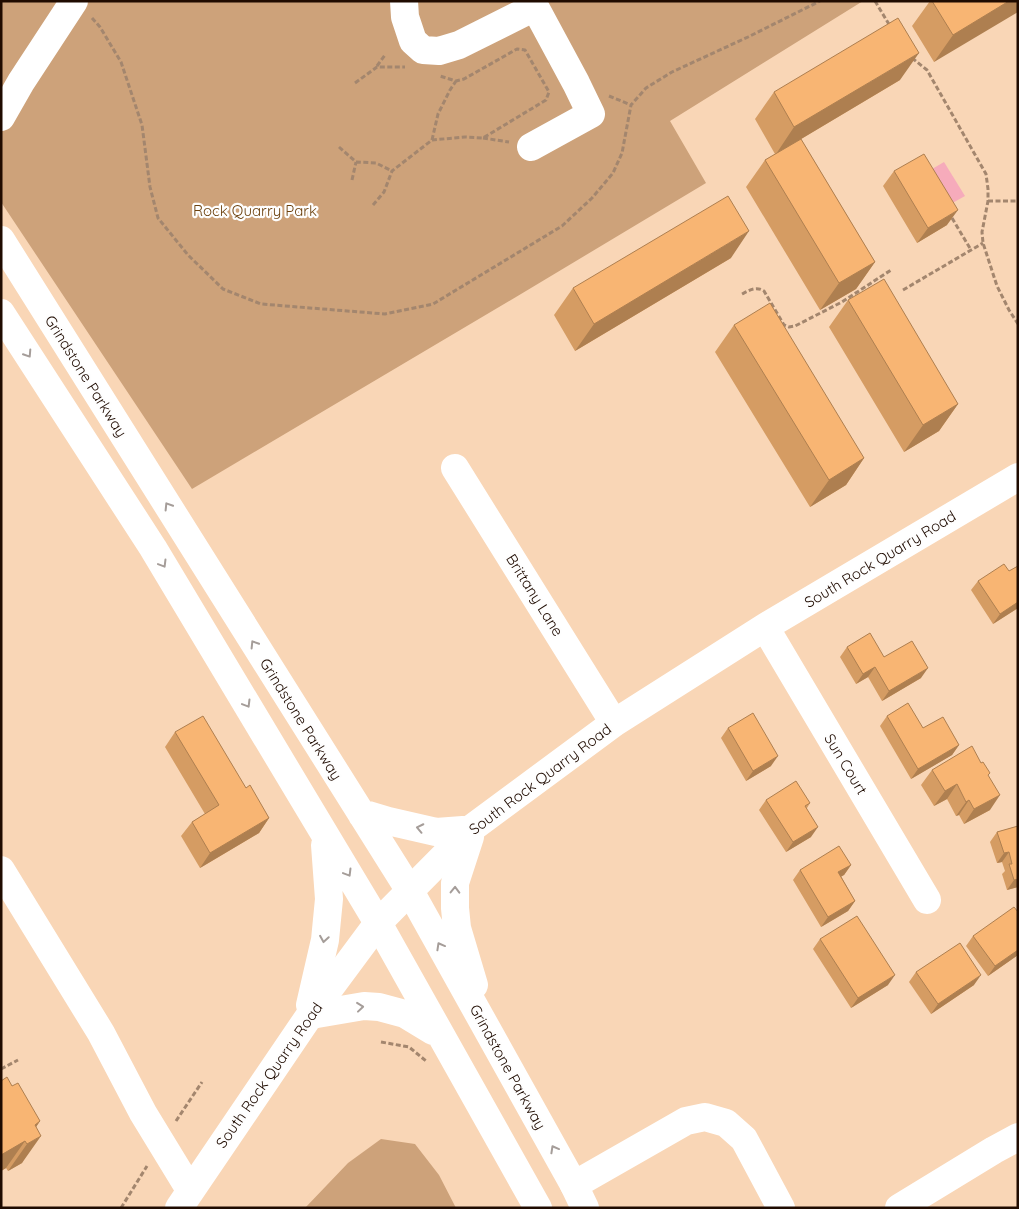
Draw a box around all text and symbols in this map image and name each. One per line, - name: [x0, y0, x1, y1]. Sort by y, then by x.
- park label: Rock Quarry Park: [193, 201, 317, 220]
- street label: Grindstone Parkway: [41, 312, 131, 440]
- one-way arrow: [22, 349, 31, 358]
- one-way arrow: [165, 503, 174, 512]
- street label: South Rock Quarry Road: [801, 506, 959, 612]
- street label: Brittany Lane: [502, 550, 568, 640]
- one-way arrow: [157, 559, 167, 568]
- one-way arrow: [251, 640, 261, 649]
- street label: Grindstone Parkway: [256, 655, 346, 783]
- one-way arrow: [240, 698, 250, 707]
- street label: South Rock Quarry Road: [465, 719, 615, 839]
- street label: Sun Court: [820, 730, 872, 798]
- one-way arrow: [416, 824, 425, 834]
- one-way arrow: [342, 868, 352, 877]
- one-way arrow: [450, 886, 460, 894]
- one-way arrow: [320, 935, 330, 944]
- one-way arrow: [437, 943, 447, 952]
- street label: South Rock Quarry Road: [212, 999, 326, 1151]
- street label: Grindstone Parkway: [466, 1001, 550, 1133]
- one-way arrow: [356, 1002, 364, 1013]
- one-way arrow: [550, 1146, 560, 1155]

